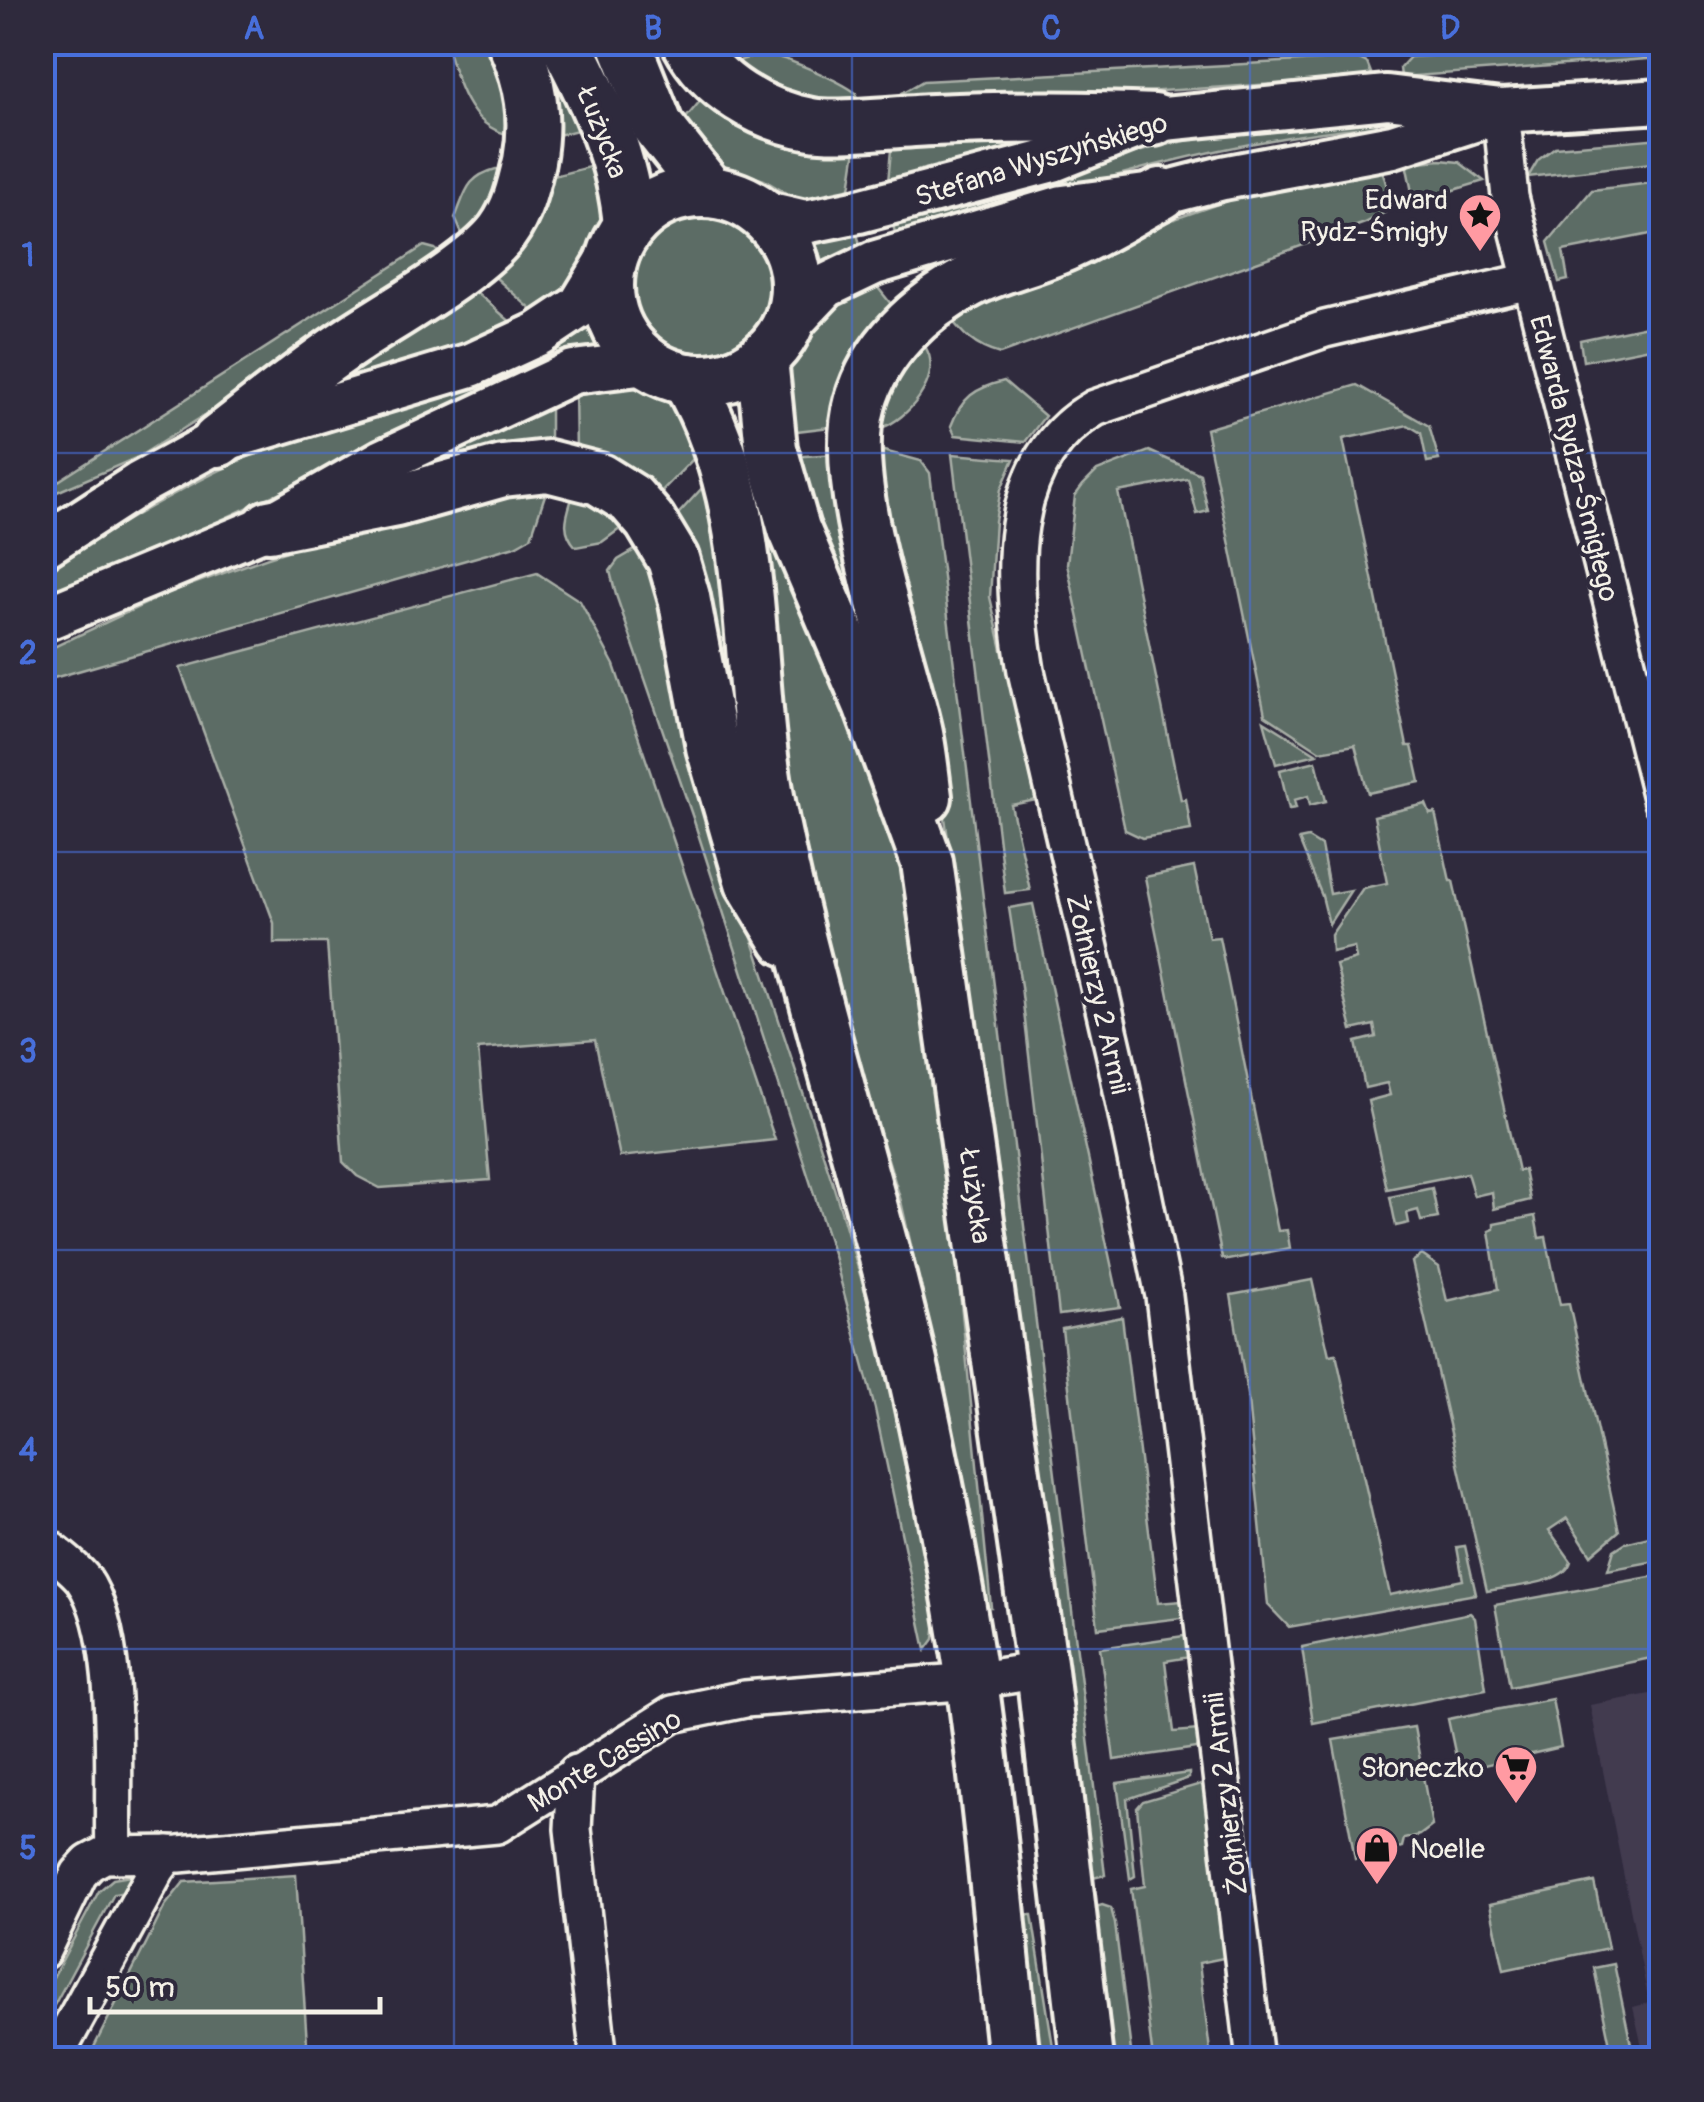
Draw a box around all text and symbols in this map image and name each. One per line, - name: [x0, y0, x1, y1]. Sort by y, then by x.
- text: A: [244, 9, 265, 49]
- text: B: [644, 9, 662, 49]
- text: C: [1041, 9, 1061, 49]
- text: D: [1440, 9, 1460, 49]
- street label: Łużycka: [567, 80, 635, 183]
- street label: Stefana Wyszyńskiego: [911, 105, 1172, 215]
- place label: Edward Rydz-Śmigły: [1300, 183, 1448, 250]
- place icon: Edward Rydz-Śmigły: [1457, 192, 1503, 253]
- text: 1: [22, 236, 34, 276]
- street label: Edwarda Rydza-Śmigłego: [1521, 311, 1626, 605]
- text: 2: [19, 634, 37, 674]
- street label: Żołnierzy 2 Armii: [1058, 891, 1138, 1098]
- text: 3: [19, 1032, 37, 1072]
- street label: Łużycka: [950, 1144, 998, 1246]
- text: 4: [19, 1431, 38, 1471]
- street label: Żołnierzy 2 Armii: [1197, 1690, 1256, 1897]
- street label: Monte Cassino: [522, 1702, 688, 1821]
- supermarket icon: Słoneczko: [1493, 1744, 1539, 1805]
- place label: Słoneczko: [1361, 1751, 1484, 1786]
- shop icon: Noelle: [1354, 1825, 1400, 1886]
- text: 5: [19, 1829, 37, 1869]
- place label: Noelle: [1410, 1832, 1485, 1867]
- scale bar: [90, 1952, 380, 2014]
- text: 50 m: [105, 1969, 175, 2006]

